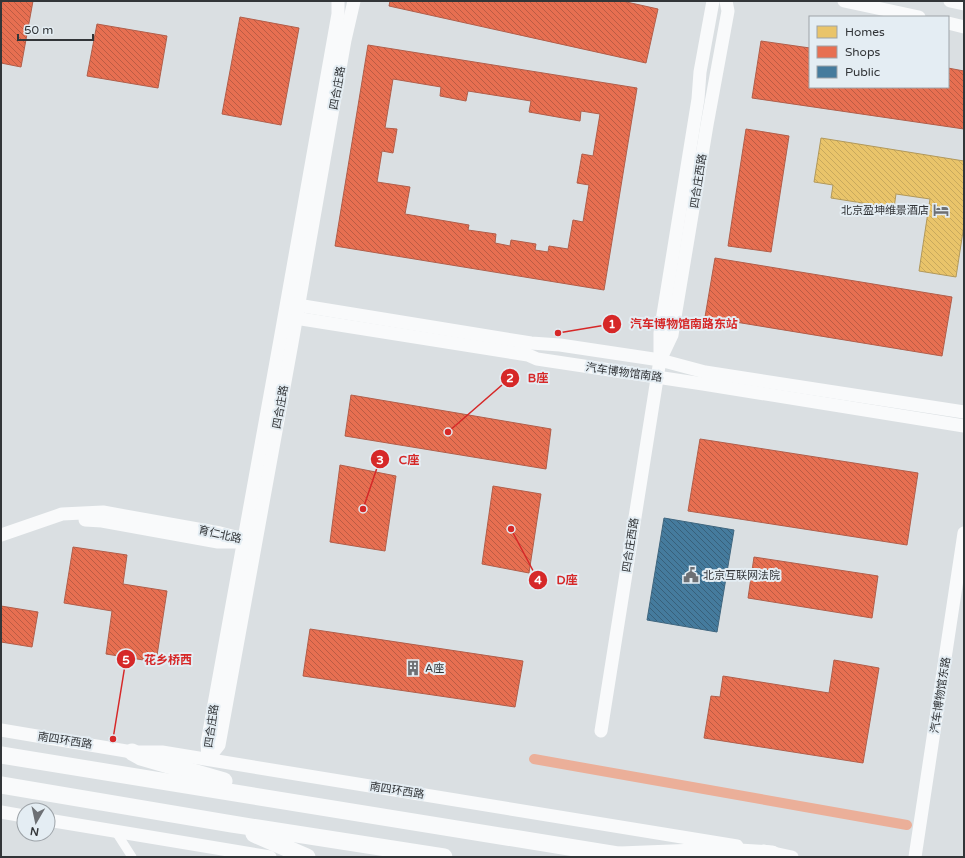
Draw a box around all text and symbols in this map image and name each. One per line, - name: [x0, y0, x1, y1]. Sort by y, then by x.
- scale bar: [18, 16, 93, 42]
- legend: [809, 16, 949, 88]
- text: 50 m: [24, 23, 53, 37]
- text: Homes: [845, 25, 885, 39]
- text: Shops: [845, 45, 880, 59]
- street label: 四合庄路: [327, 65, 348, 111]
- text: Public: [845, 65, 880, 79]
- street label: 四合庄西路: [688, 153, 709, 209]
- hotel icon: 北京盈坤维景酒店: [932, 201, 950, 219]
- place label: 北京盈坤维景酒店: [841, 204, 929, 217]
- callout: 汽车博物馆南路东站: [602, 312, 746, 336]
- text: 1: [608, 317, 616, 331]
- text: 汽车博物馆南路东站: [630, 317, 738, 331]
- street label: 汽车博物馆南路: [585, 361, 663, 384]
- callout: B座: [500, 366, 556, 390]
- text: 2: [506, 371, 514, 385]
- text: B座: [528, 371, 548, 385]
- street label: 四合庄路: [270, 384, 291, 430]
- callout: C座: [370, 447, 427, 471]
- text: 3: [376, 453, 384, 467]
- text: C座: [399, 453, 419, 467]
- street label: 四合庄西路: [620, 517, 641, 573]
- street label: 育仁北路: [197, 523, 243, 546]
- public building icon: 北京互联网法院: [682, 566, 700, 584]
- callout: D座: [528, 568, 585, 592]
- place label: 北京互联网法院: [703, 569, 780, 582]
- text: 4: [534, 573, 542, 587]
- text: D座: [556, 573, 578, 587]
- callout: 花乡桥西: [116, 647, 200, 671]
- text: 5: [122, 653, 130, 667]
- text: 花乡桥西: [144, 653, 192, 667]
- street label: 汽车博物馆东路: [928, 656, 953, 734]
- building icon: A座: [404, 659, 422, 677]
- place label: A座: [425, 662, 444, 675]
- street label: 四合庄路: [202, 703, 221, 749]
- street label: 南四环西路: [37, 730, 93, 751]
- street label: 南四环西路: [369, 780, 425, 801]
- north arrow: [16, 802, 56, 842]
- text: N: [29, 824, 40, 838]

